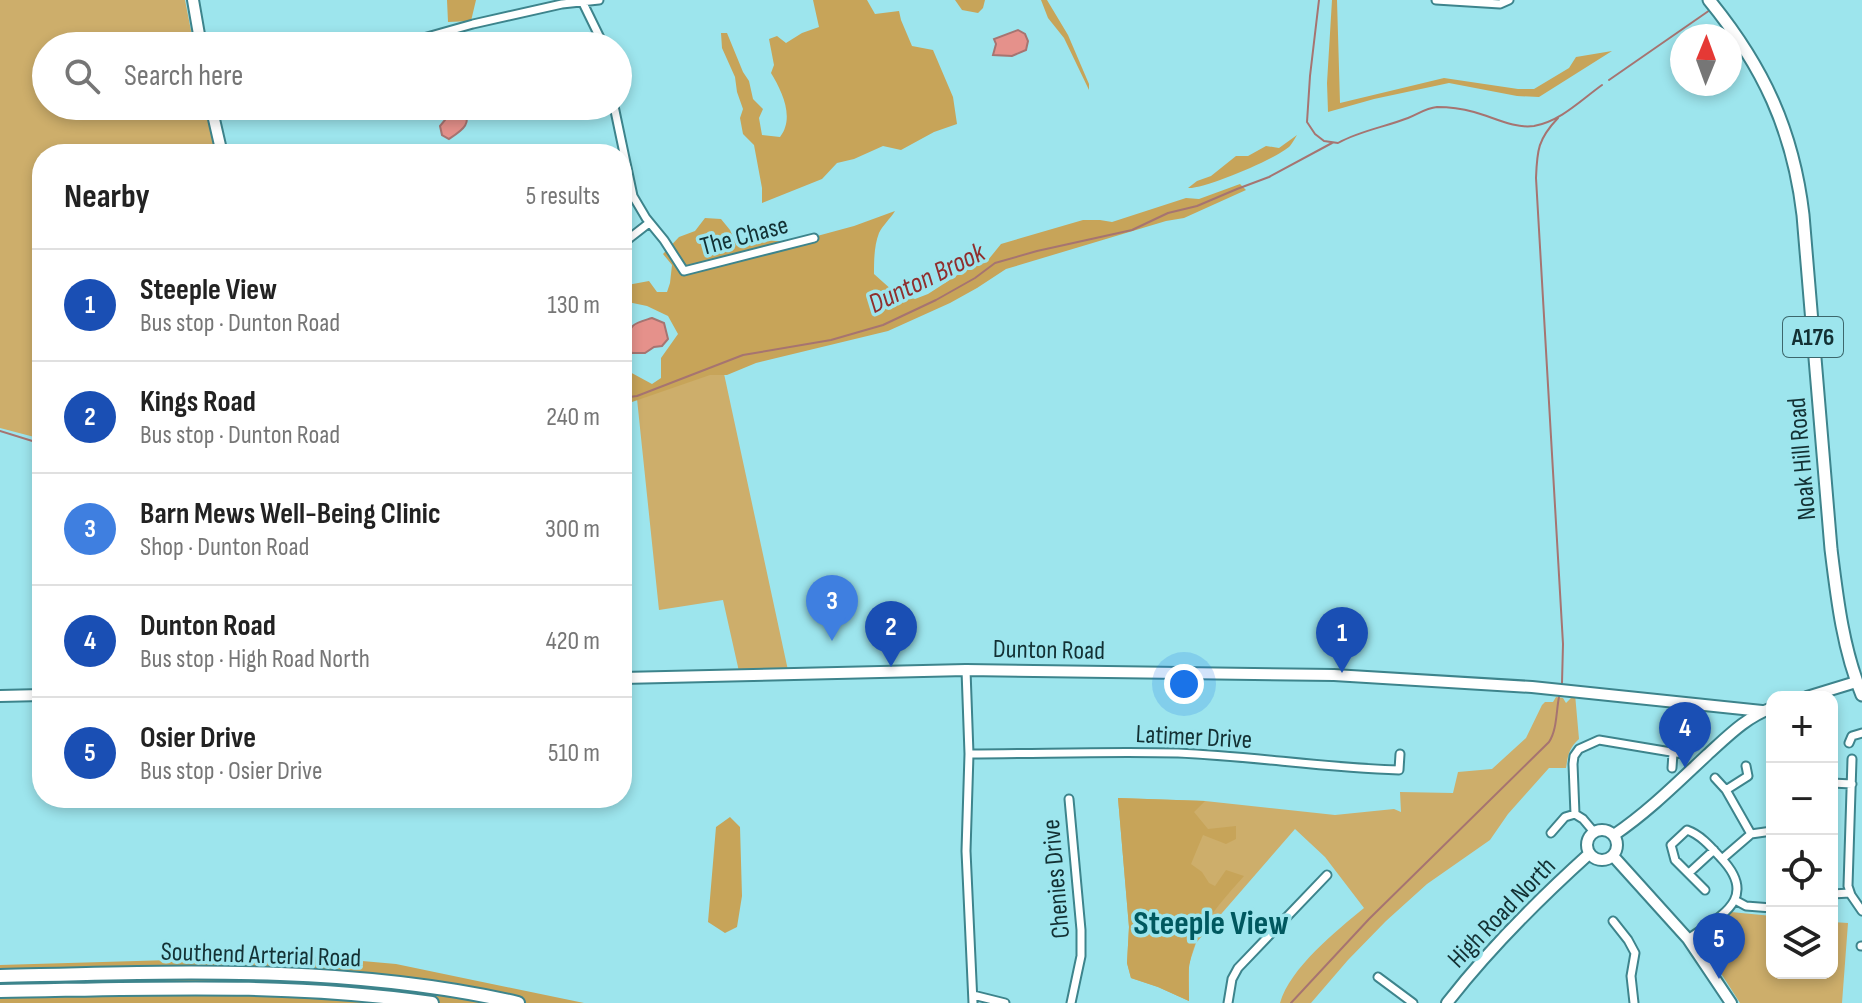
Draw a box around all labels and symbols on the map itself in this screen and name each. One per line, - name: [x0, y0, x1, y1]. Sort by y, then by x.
- north arrow: [1670, 24, 1742, 96]
- street label: The Chase: [697, 210, 792, 263]
- water label: Dunton Brook: [863, 235, 992, 321]
- road number: A176: [1783, 317, 1843, 357]
- street label: Noak Hill Road: [1782, 396, 1823, 522]
- pin: 3: [806, 575, 858, 641]
- pin: 2: [865, 601, 917, 667]
- pin: 1: [1316, 607, 1368, 673]
- street label: Dunton Road: [993, 634, 1105, 667]
- your location: [1164, 664, 1204, 704]
- pin: 4: [1659, 702, 1711, 768]
- street label: Latimer Drive: [1135, 719, 1253, 756]
- street label: Chenies Drive: [1036, 818, 1077, 940]
- street label: High Road North: [1442, 851, 1563, 975]
- district label: Steeple View: [1133, 903, 1289, 944]
- pin: 5: [1693, 913, 1745, 979]
- street label: Southend Arterial Road: [160, 937, 362, 974]

